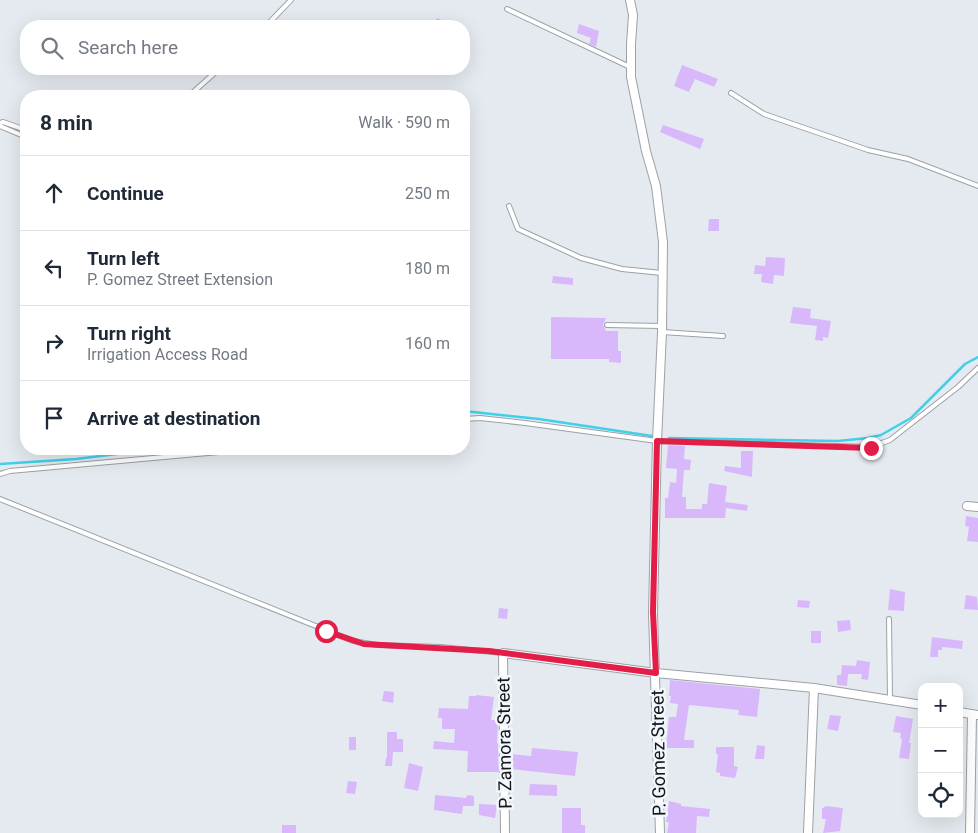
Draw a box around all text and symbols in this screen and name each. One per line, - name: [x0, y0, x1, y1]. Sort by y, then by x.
- search box: [20, 20, 470, 75]
- icon: search: [38, 34, 66, 62]
- text: Search here: [78, 36, 178, 59]
- text: 8 min: [40, 111, 93, 135]
- text: Walk · 590 m: [358, 113, 450, 132]
- icon: ahead: [40, 179, 68, 207]
- text: Continue: [87, 182, 164, 205]
- text: 250 m: [405, 184, 450, 203]
- text: Turn left: [87, 247, 160, 270]
- icon: left: [40, 254, 68, 282]
- text: 180 m: [405, 259, 450, 278]
- text: P. Gomez Street Extension: [87, 270, 273, 289]
- text: Turn right: [87, 322, 171, 345]
- icon: right: [40, 329, 68, 357]
- text: 160 m: [405, 334, 450, 353]
- text: Irrigation Access Road: [87, 345, 248, 364]
- icon: arrive: [40, 404, 68, 432]
- text: Arrive at destination: [87, 407, 260, 430]
- route end: [860, 437, 883, 460]
- route start: [315, 620, 338, 643]
- street label: P. Zamora Street: [492, 677, 516, 809]
- map controls: [918, 683, 963, 818]
- button: +: [918, 683, 963, 728]
- street label: P. Gomez Street: [646, 689, 670, 816]
- button: −: [918, 728, 963, 773]
- button: locate: [918, 773, 963, 818]

